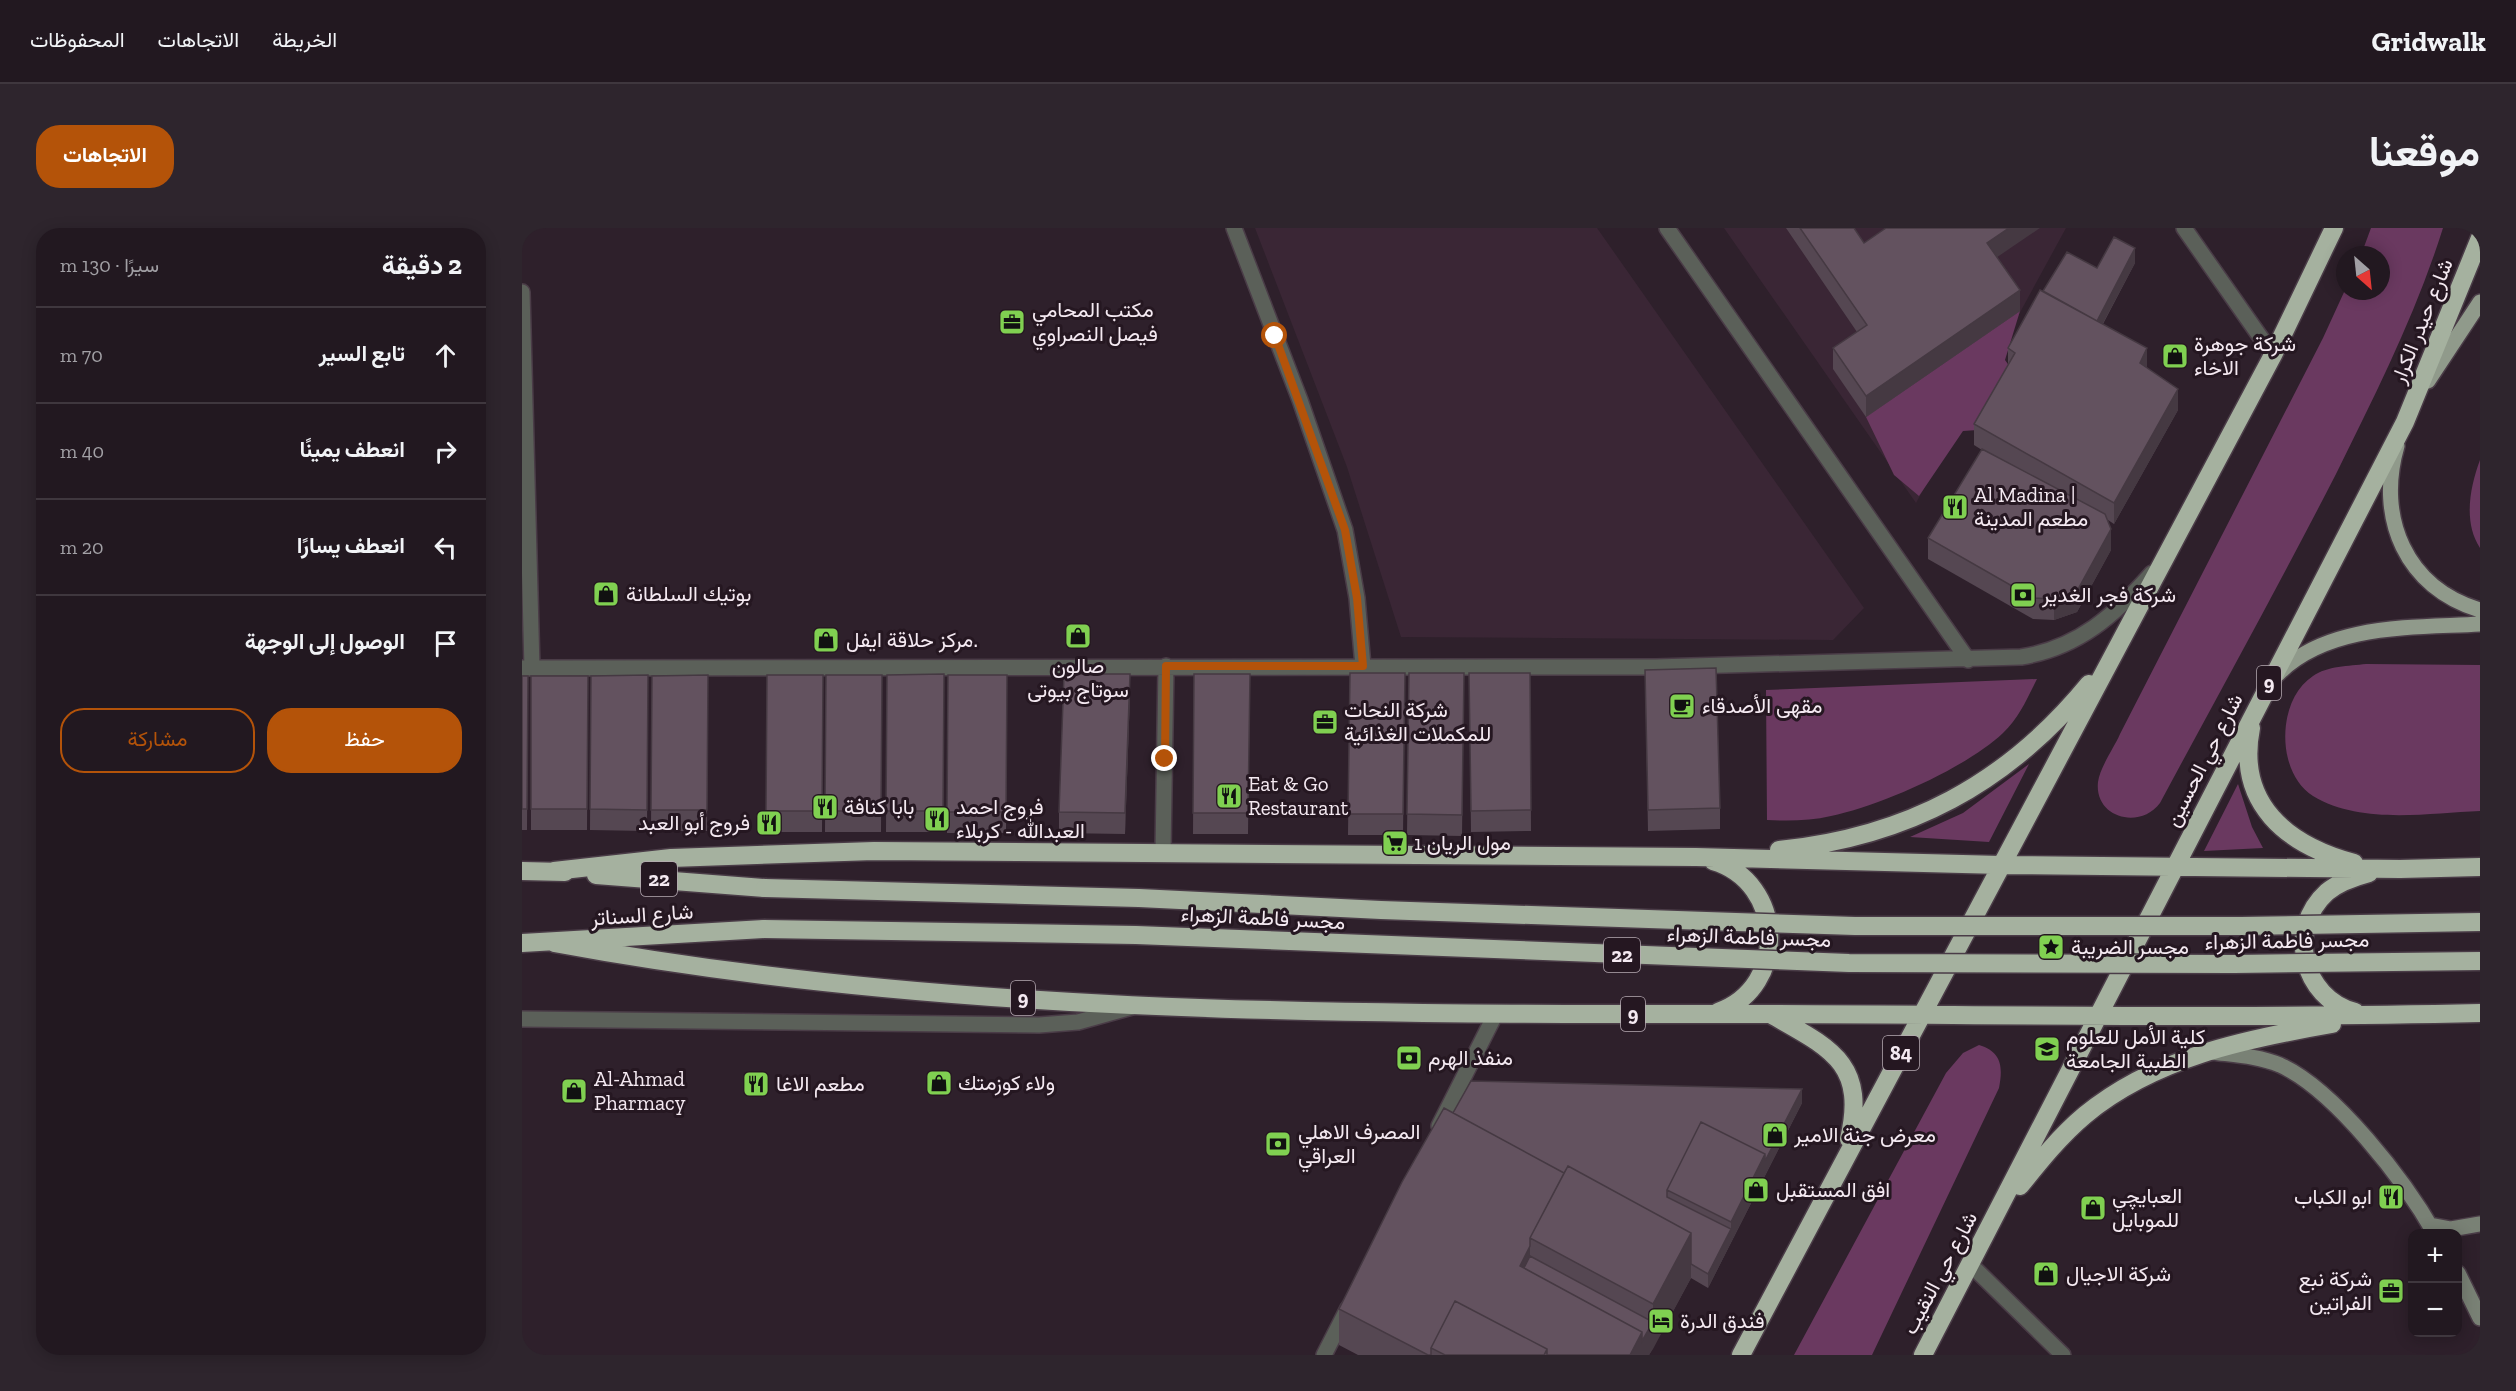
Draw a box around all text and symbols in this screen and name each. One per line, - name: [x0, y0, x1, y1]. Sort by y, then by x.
- text: Gridwalk: [2372, 25, 2486, 58]
- text: المحفوظات: [30, 27, 125, 52]
- text: الاتجاهات: [158, 27, 239, 52]
- text: الخريطة: [272, 27, 337, 52]
- button: الاتجاهات: [36, 125, 174, 188]
- text: موقعنا: [2369, 126, 2480, 177]
- north arrow: [2336, 246, 2390, 300]
- text: 2 دقيقة: [382, 249, 462, 281]
- text: سيرًا · 130 m: [60, 253, 159, 277]
- street label: شارع حيدر الكرار: [2385, 255, 2460, 388]
- place label: مكتب المحامي فيصل النصراوي: [1032, 297, 1158, 351]
- office icon: مكتب المحامي فيصل النصراوي: [997, 307, 1027, 337]
- route start: [1261, 322, 1287, 348]
- place label: شركة جوهرة الاخاء: [2194, 331, 2296, 380]
- icon: ahead: [429, 339, 462, 372]
- text: تابع السير: [319, 340, 405, 367]
- shop icon: شركة جوهرة الاخاء: [2160, 341, 2190, 371]
- text: 70 m: [60, 343, 103, 367]
- icon: right: [429, 435, 462, 468]
- text: انعطف يمينًا: [299, 436, 405, 463]
- text: 40 m: [60, 439, 104, 463]
- place label: Al Madina | مطعم المدينة: [1974, 482, 2088, 533]
- restaurant icon: Al Madina | مطعم المدينة: [1940, 492, 1970, 522]
- icon: left: [429, 531, 462, 564]
- text: انعطف يسارًا: [297, 532, 405, 559]
- text: 20 m: [60, 535, 104, 559]
- shop icon: بوتيك السلطانة: [591, 579, 621, 609]
- bank icon: شركة فجر الغدير: [2008, 580, 2038, 610]
- place label: بوتيك السلطانة: [626, 581, 751, 607]
- place label: شركة فجر الغدير: [2041, 582, 2176, 608]
- shop icon: صالون سوتاج بیوتی: [1063, 621, 1093, 651]
- shop icon: مركز حلاقة ايفل.: [811, 625, 841, 655]
- icon: arrive: [429, 627, 462, 660]
- place label: مركز حلاقة ايفل.: [846, 627, 978, 653]
- text: الوصول إلى الوجهة: [245, 628, 405, 655]
- place label: صالون سوتاج بیوتی: [1027, 653, 1129, 704]
- road number: 9: [2257, 666, 2281, 700]
- street label: شارع حي الحسين: [2159, 689, 2252, 833]
- cafe icon: مقهى الأصدقاء: [1667, 691, 1697, 721]
- place label: مقهى الأصدقاء: [1702, 693, 1822, 719]
- place label: شركة النحات للمكملات الغذائية: [1344, 697, 1491, 746]
- office icon: شركة النحات للمكملات الغذائية: [1310, 707, 1340, 737]
- button: مشاركة: [60, 708, 255, 773]
- button: حفظ: [267, 708, 462, 773]
- route end: [1151, 745, 1177, 771]
- place label: Eat & Go Restaurant: [1248, 771, 1348, 820]
- restaurant icon: Eat & Go Restaurant: [1214, 781, 1244, 811]
- restaurant icon: بابا كنافة: [810, 792, 840, 822]
- place label: بابا كنافة: [844, 794, 915, 819]
- place label: فروج احمد العبدالله - كربلاء: [956, 794, 1085, 844]
- restaurant icon: فروج احمد العبدالله - كربلاء: [922, 804, 952, 834]
- restaurant icon: فروج أبو العبد: [754, 808, 784, 838]
- place label: فروج أبو العبد: [638, 810, 750, 837]
- supermarket icon: مول الريان 1: [1380, 828, 1410, 858]
- place label: مول الريان 1: [1414, 830, 1511, 856]
- road number: 22: [641, 862, 677, 896]
- street label: شارع السناتر: [589, 898, 694, 933]
- street label: مجسر فاطمة الزهراء: [1180, 901, 1346, 935]
- street label: مجسر فاطمة الزهراء: [1666, 921, 1832, 953]
- street label: مجسر فاطمة الزهراء: [2204, 927, 2370, 955]
- place icon: مجسر الضريبة: [2036, 932, 2066, 962]
- place label: مجسر الضريبة: [2071, 934, 2189, 960]
- road number: 22: [1604, 938, 1640, 972]
- road number: 9: [1011, 981, 1035, 1015]
- road number: 9: [1621, 997, 1645, 1031]
- place label: كلية الأمل للعلوم الطبية الجامعة: [2066, 1024, 2205, 1073]
- school or university icon: كلية الأمل للعلوم الطبية الجامعة: [2032, 1034, 2062, 1064]
- road number: 84: [1883, 1036, 1919, 1070]
- bank icon: منفذ الهرم: [1394, 1043, 1424, 1073]
- place label: منفذ الهرم: [1428, 1045, 1513, 1072]
- place label: Al-Ahmad Pharmacy: [594, 1066, 686, 1115]
- shop icon: ولاء كوزمتك: [924, 1068, 954, 1098]
- restaurant icon: مطعم الاغا: [741, 1069, 771, 1099]
- place label: ولاء كوزمتك: [958, 1070, 1055, 1096]
- place label: مطعم الاغا: [776, 1071, 865, 1098]
- shop icon: Al-Ahmad Pharmacy: [559, 1076, 589, 1106]
- place label: المصرف الاهلي العراقي: [1298, 1119, 1420, 1173]
- shop icon: معرض جنة الامير: [1760, 1120, 1790, 1150]
- place label: معرض جنة الامير: [1793, 1122, 1936, 1148]
- bank icon: المصرف الاهلي العراقي: [1263, 1129, 1293, 1159]
- shop icon: افق المستقبل: [1741, 1175, 1771, 1205]
- place label: افق المستقبل: [1776, 1177, 1890, 1202]
- restaurant icon: ابو الكباب: [2376, 1182, 2406, 1212]
- place label: العبايچي للموبايل: [2112, 1183, 2182, 1233]
- place label: ابو الكباب: [2294, 1184, 2372, 1210]
- shop icon: العبايچي للموبايل: [2078, 1193, 2108, 1223]
- street label: شارع حي النقيب: [1897, 1207, 1987, 1341]
- map controls: [2408, 1229, 2462, 1337]
- button: +: [2408, 1229, 2462, 1283]
- shop icon: شركة الاجيال: [2031, 1259, 2061, 1289]
- place label: شركة الاجيال: [2066, 1261, 2171, 1287]
- place label: شركة نبع الفراتين: [2298, 1266, 2372, 1316]
- office icon: شركة نبع الفراتين: [2376, 1276, 2406, 1306]
- button: −: [2408, 1283, 2462, 1337]
- hotel icon: فندق الدرة: [1646, 1306, 1676, 1336]
- place label: فندق الدرة: [1680, 1308, 1765, 1334]

